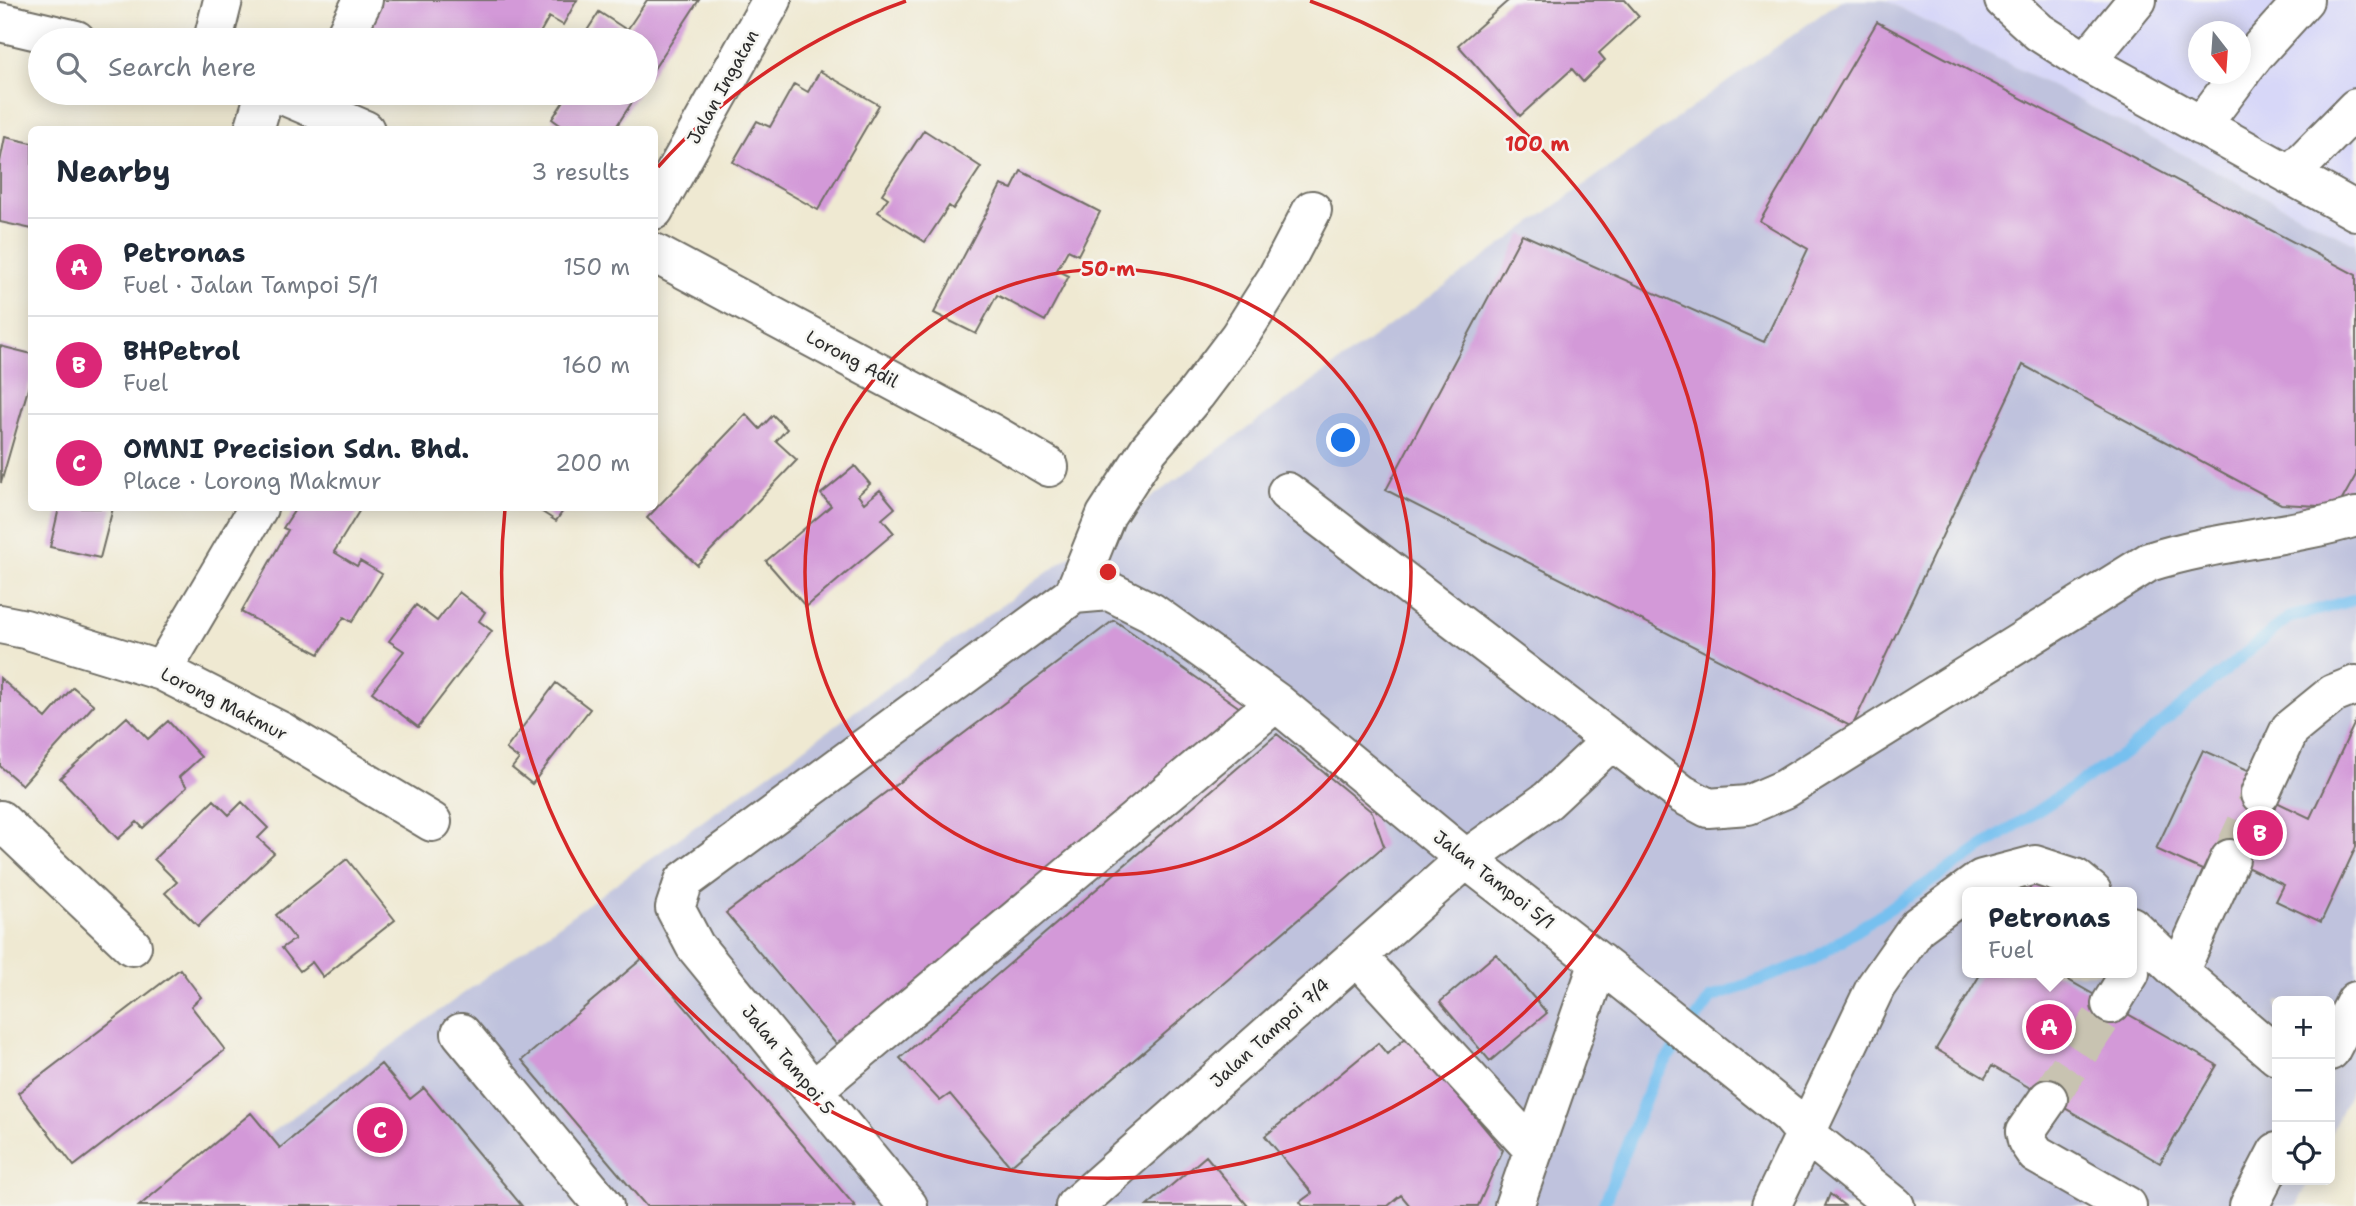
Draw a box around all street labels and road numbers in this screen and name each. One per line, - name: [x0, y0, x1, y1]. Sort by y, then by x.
- street label: Jalan Ingatan: [682, 25, 764, 149]
- street label: Lorong Adil: [802, 325, 903, 394]
- street label: Lorong Makmur: [157, 662, 291, 746]
- street label: Jalan Tampoi 5/1: [1428, 825, 1560, 935]
- street label: Jalan Tampoi 7/4: [1205, 973, 1335, 1093]
- street label: Jalan Tampoi 5: [736, 1000, 840, 1120]

